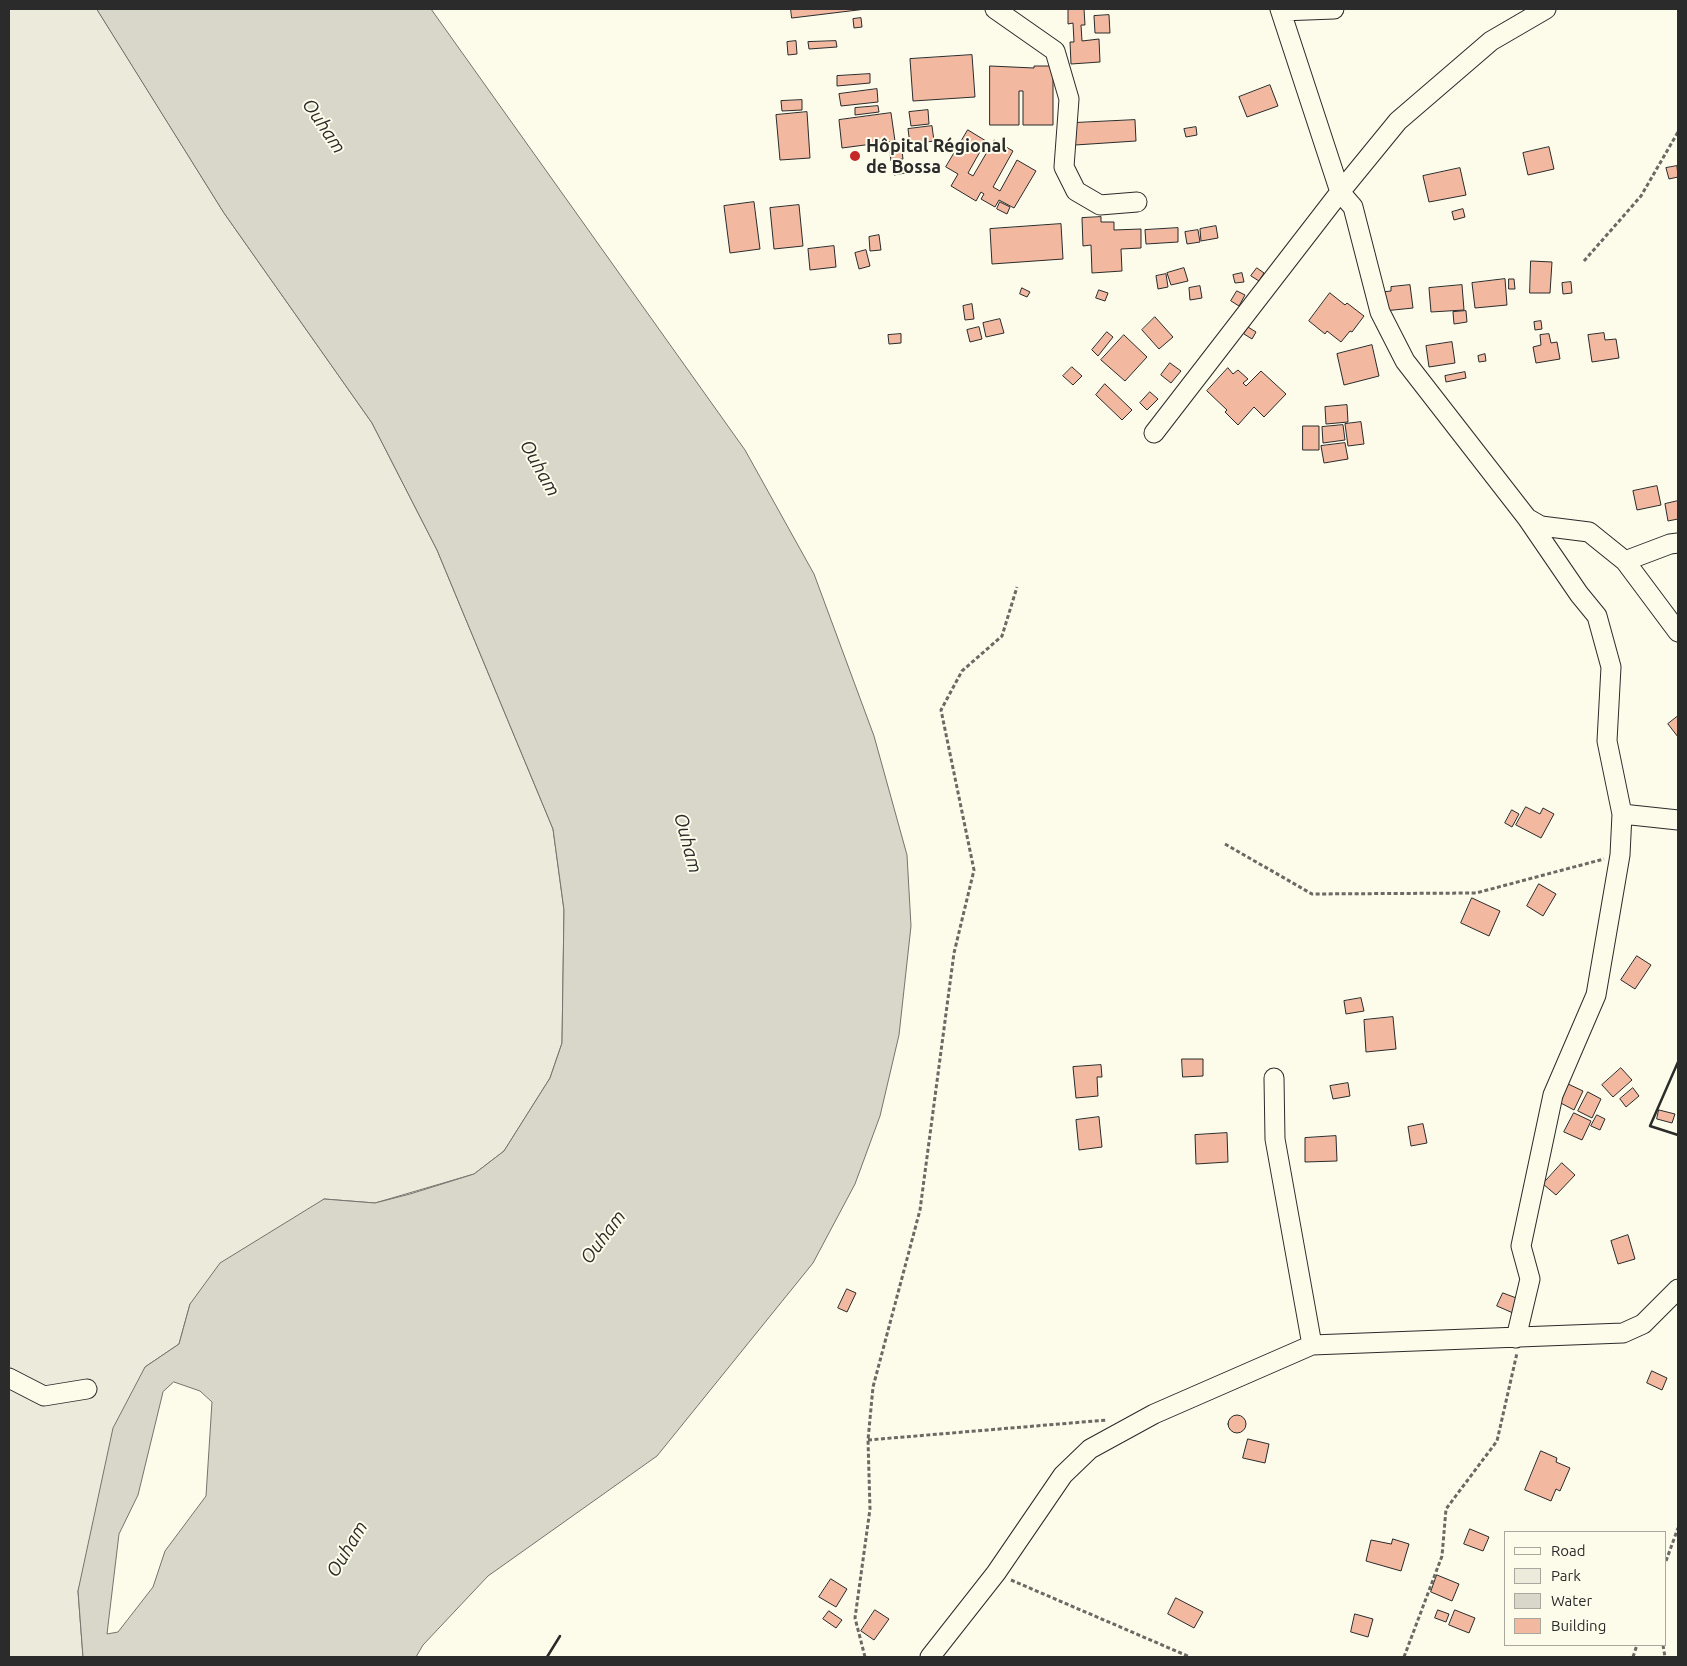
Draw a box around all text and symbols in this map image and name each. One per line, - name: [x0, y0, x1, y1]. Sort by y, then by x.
- water label: Ouham: [297, 94, 351, 158]
- place label: Hôpital Régional de Bossa: [866, 135, 1007, 178]
- marker: Hôpital Régional de Bossa: [848, 149, 862, 163]
- water label: Ouham: [515, 436, 565, 500]
- water label: Ouham: [669, 810, 707, 876]
- water label: Ouham: [575, 1206, 631, 1268]
- water label: Ouham: [321, 1517, 373, 1581]
- legend: [1504, 1531, 1667, 1646]
- text: Road: [1551, 1542, 1586, 1559]
- text: Park: [1551, 1567, 1581, 1584]
- text: Water: [1551, 1592, 1592, 1609]
- text: Building: [1551, 1617, 1606, 1634]

